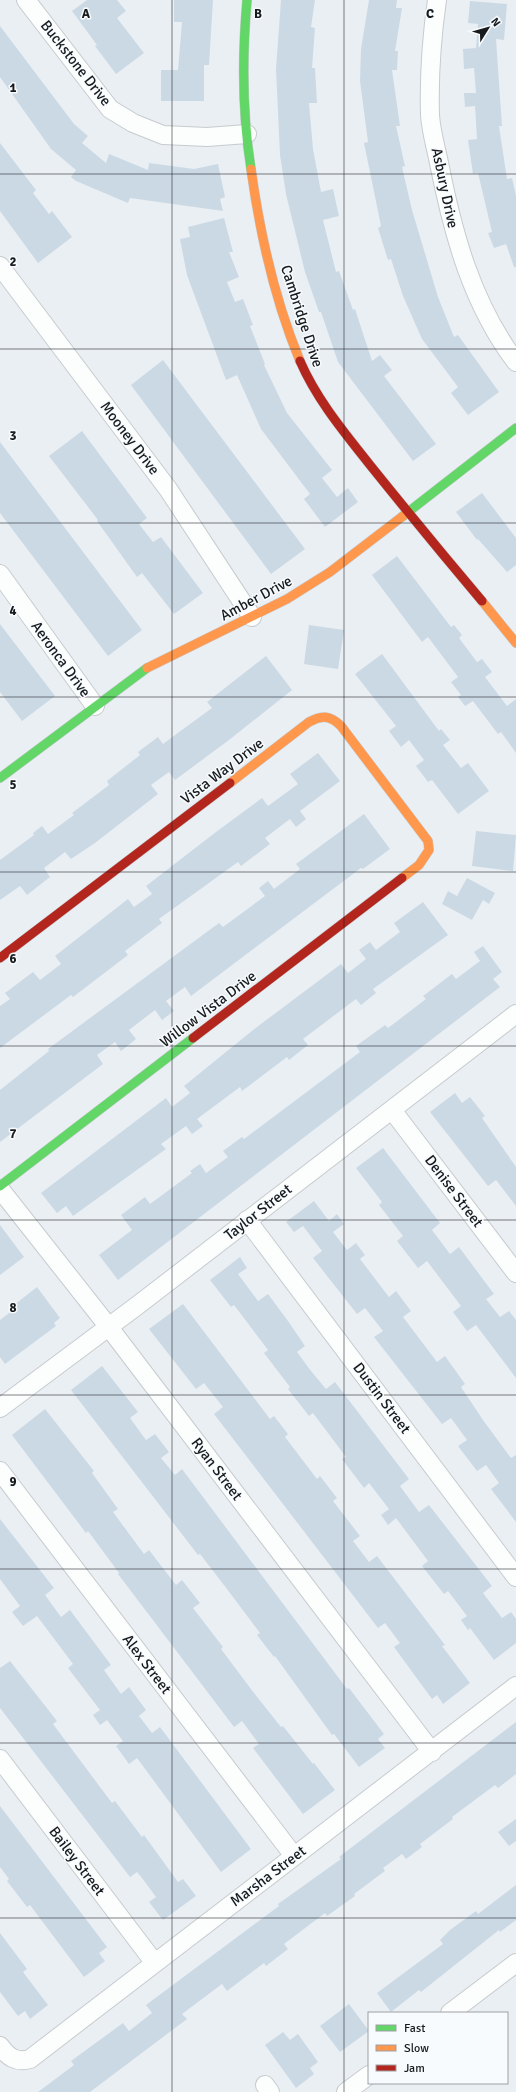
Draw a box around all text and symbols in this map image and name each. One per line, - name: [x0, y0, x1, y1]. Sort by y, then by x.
- text: A: [82, 6, 91, 22]
- text: B: [254, 6, 262, 22]
- text: C: [426, 6, 434, 22]
- north arrow: [468, 8, 508, 48]
- text: N: [488, 15, 503, 29]
- street label: Buckstone Drive: [37, 17, 115, 109]
- text: 1: [9, 80, 17, 96]
- street label: Asbury Drive: [428, 146, 462, 230]
- text: 2: [9, 254, 17, 270]
- street label: Cambridge Drive: [277, 263, 327, 369]
- street label: Mooney Drive: [97, 398, 163, 478]
- text: 3: [9, 428, 17, 444]
- street label: Amber Drive: [217, 572, 295, 624]
- text: 4: [9, 603, 17, 619]
- street label: Aeronca Drive: [27, 618, 95, 700]
- street label: Vista Way Drive: [177, 734, 267, 808]
- text: 5: [9, 777, 17, 793]
- text: 6: [9, 951, 17, 967]
- street label: Willow Vista Drive: [156, 967, 260, 1051]
- text: 7: [9, 1126, 17, 1142]
- street label: Denise Street: [421, 1151, 487, 1231]
- street label: Taylor Street: [221, 1180, 295, 1244]
- text: 8: [9, 1300, 17, 1316]
- street label: Dustin Street: [349, 1359, 415, 1437]
- street label: Ryan Street: [188, 1434, 246, 1504]
- text: 9: [9, 1474, 17, 1490]
- street label: Alex Street: [119, 1631, 175, 1697]
- street label: Bailey Street: [45, 1823, 109, 1899]
- street label: Marsha Street: [227, 1842, 309, 1910]
- legend: [368, 2012, 508, 2084]
- text: Fast: [404, 2021, 425, 2036]
- text: Slow: [404, 2041, 429, 2056]
- text: Jam: [404, 2061, 425, 2076]

